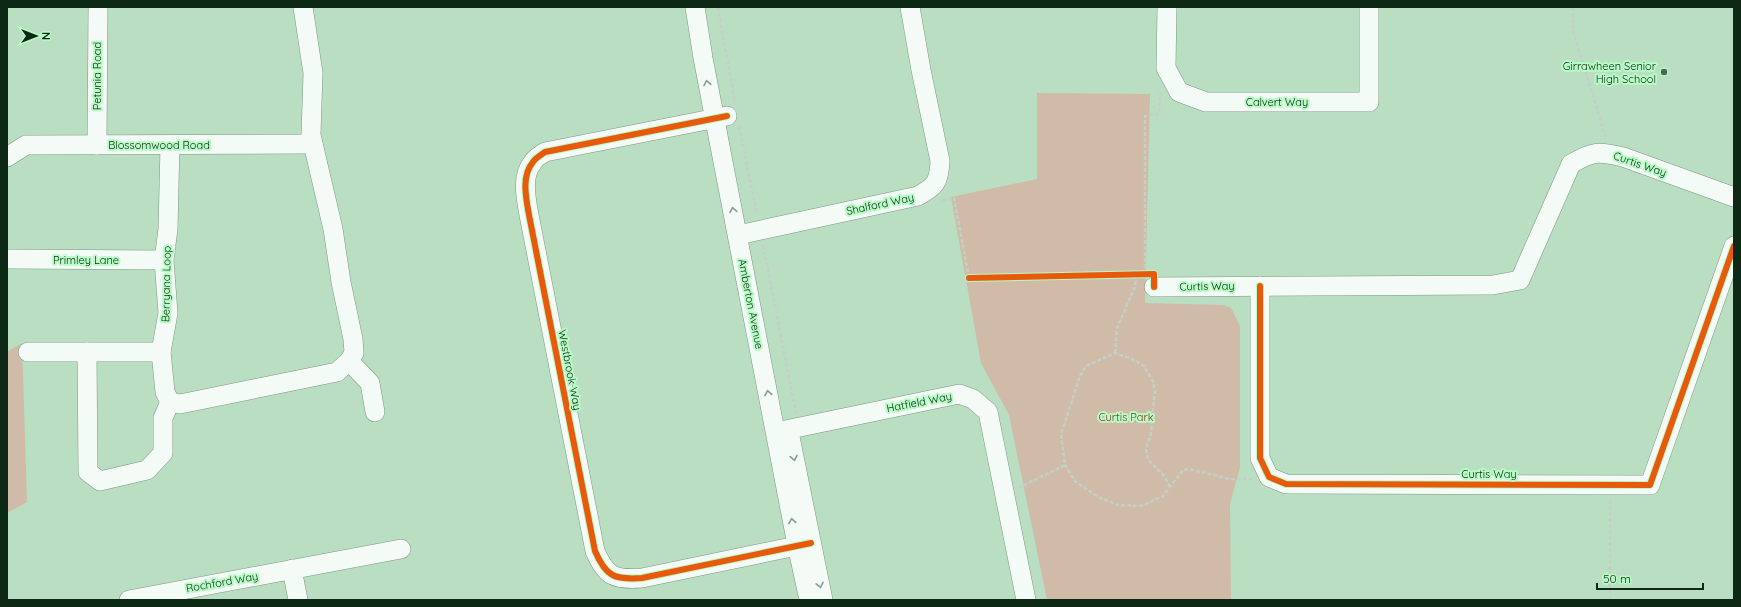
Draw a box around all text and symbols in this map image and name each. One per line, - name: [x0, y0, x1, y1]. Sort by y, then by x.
- north arrow: [16, 16, 56, 56]
- text: N: [39, 32, 53, 40]
- street label: Petunia Road: [90, 42, 104, 110]
- place label: Girrawheen Senior High School: [1563, 59, 1657, 86]
- marker: Girrawheen Senior High School: [1659, 67, 1669, 77]
- one-way arrow: [704, 80, 712, 86]
- street label: Calvert Way: [1246, 95, 1308, 109]
- street label: Blossomwood Road: [108, 138, 210, 152]
- street label: Curtis Way: [1612, 148, 1668, 180]
- street label: Shalford Way: [845, 190, 915, 218]
- one-way arrow: [729, 207, 737, 214]
- street label: Berryana Loop: [158, 245, 174, 322]
- street label: Primley Lane: [53, 253, 119, 267]
- street label: Amberton Avenue: [735, 258, 767, 350]
- street label: Curtis Way: [1179, 279, 1235, 293]
- street label: Westbrook Way: [555, 328, 585, 412]
- street label: Hatfield Way: [885, 389, 953, 415]
- one-way arrow: [765, 390, 773, 396]
- park label: Curtis Park: [1098, 410, 1154, 424]
- one-way arrow: [790, 455, 798, 461]
- street label: Curtis Way: [1461, 467, 1517, 481]
- one-way arrow: [789, 518, 797, 524]
- scale bar: [1597, 565, 1703, 591]
- street label: Rochford Way: [185, 569, 259, 595]
- text: 50 m: [1603, 571, 1631, 586]
- one-way arrow: [815, 582, 823, 589]

